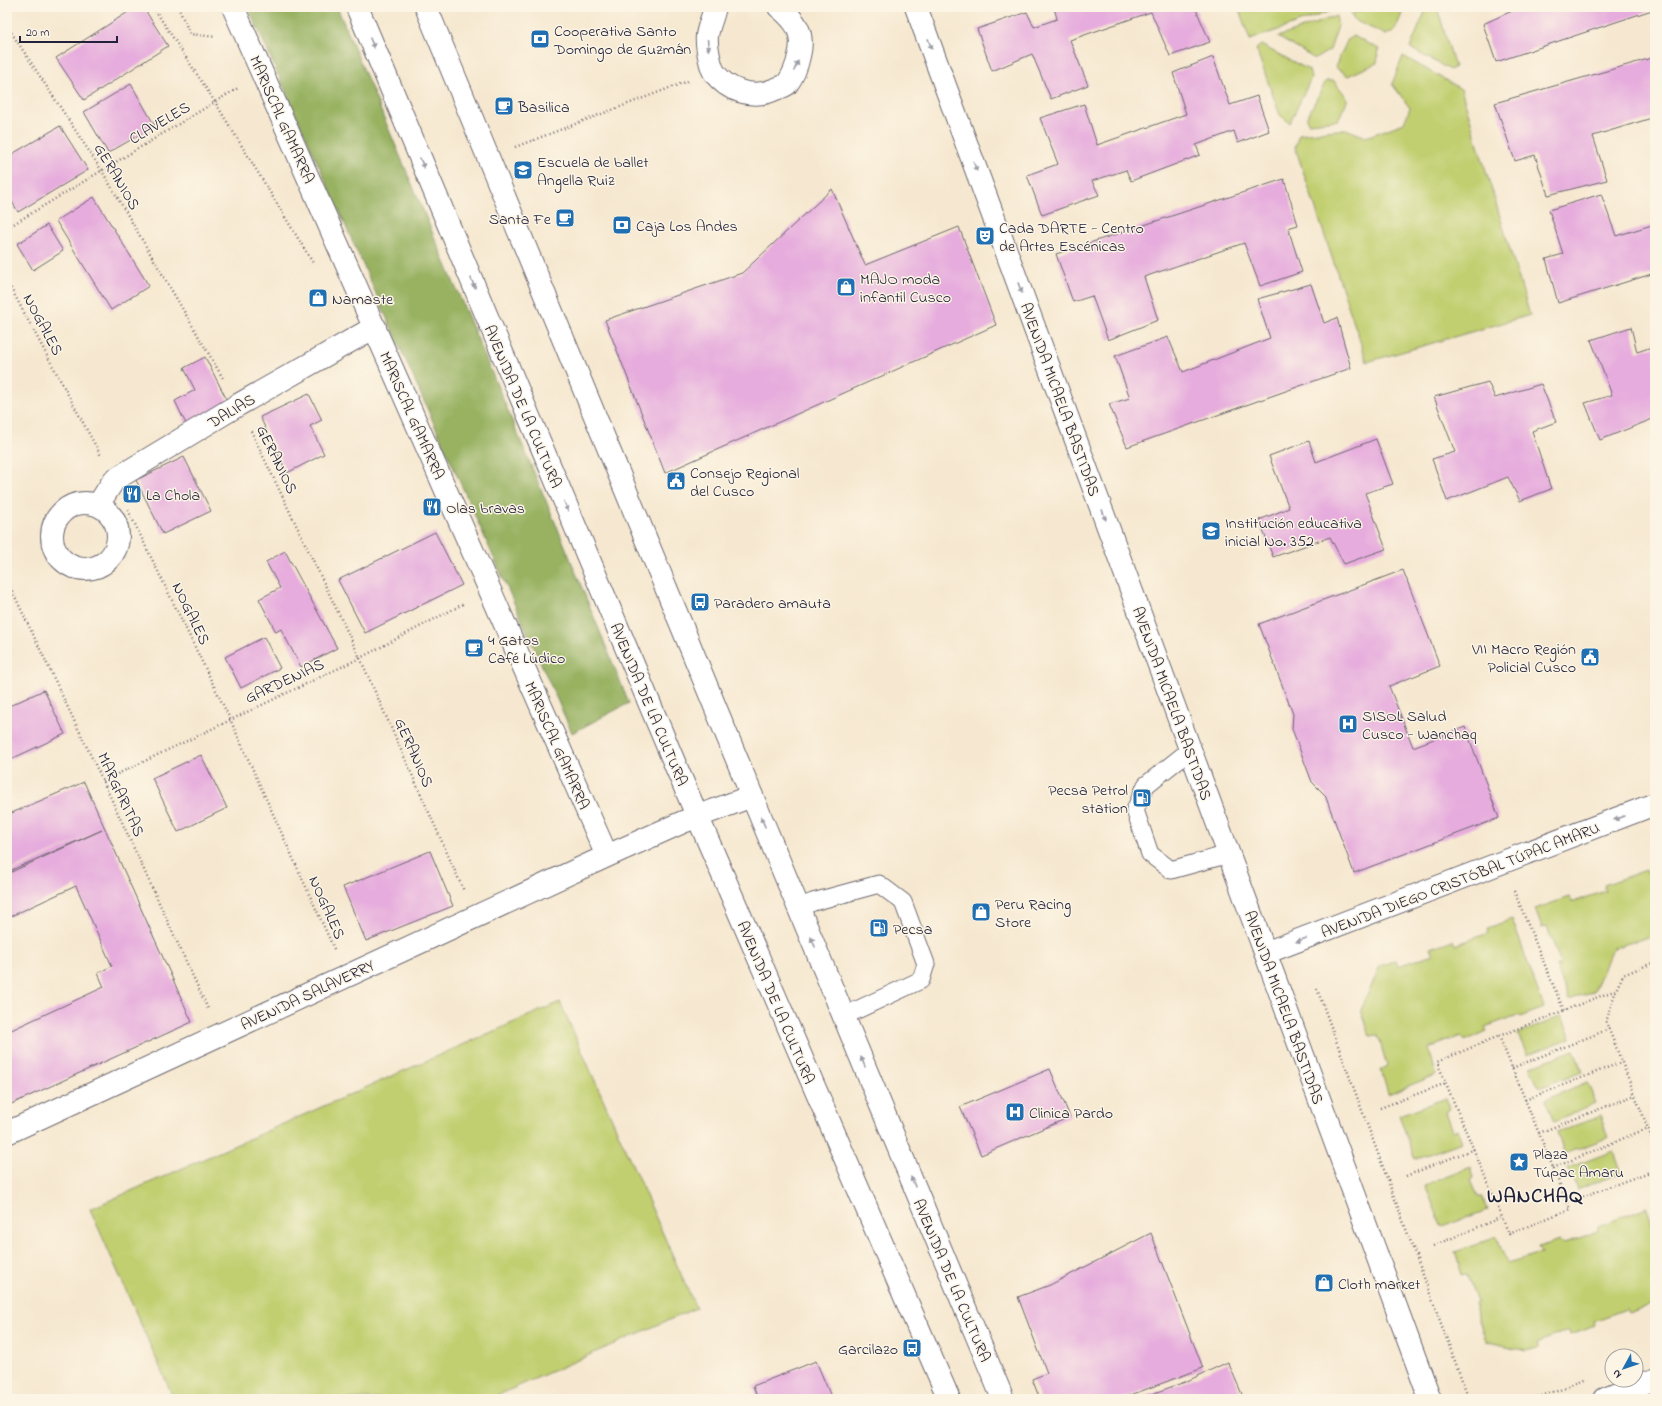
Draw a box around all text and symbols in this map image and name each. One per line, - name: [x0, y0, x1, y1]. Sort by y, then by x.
- scale bar: [20, 18, 117, 44]
- place label: Cooperativa Santo Domingo de Guzmán: [553, 20, 691, 62]
- text: 20 m: [26, 24, 49, 42]
- bank icon: Cooperativa Santo Domingo de Guzmán: [529, 28, 551, 50]
- one-way arrow: [369, 37, 375, 49]
- one-way arrow: [927, 38, 933, 50]
- one-way arrow: [705, 39, 711, 51]
- street label: MARISCAL GAMARRA: [242, 52, 320, 188]
- one-way arrow: [793, 61, 799, 72]
- cafe icon: Basilica: [493, 95, 515, 117]
- street label: CLAVELES: [125, 96, 195, 151]
- place label: Basilica: [517, 96, 570, 120]
- street label: GERANIOS: [87, 139, 146, 215]
- place label: Escuela de ballet Angella Ruiz: [537, 151, 649, 193]
- one-way arrow: [420, 157, 426, 169]
- school or university icon: Escuela de ballet Angella Ruiz: [512, 159, 534, 181]
- one-way arrow: [972, 160, 978, 172]
- cafe icon: Santa Fe: [554, 207, 576, 229]
- place label: Santa Fe: [489, 208, 552, 232]
- bank icon: Caja Los Andes: [611, 214, 633, 236]
- place label: Caja Los Andes: [636, 215, 738, 239]
- place label: Cada DARTE - Centro de Artes Escénicas: [999, 217, 1144, 259]
- theatre icon: Cada DARTE - Centro de Artes Escénicas: [974, 225, 996, 247]
- place label: MAJO moda infantil Cusco: [860, 268, 951, 310]
- shop icon: MAJO moda infantil Cusco: [835, 276, 857, 298]
- one-way arrow: [470, 277, 476, 289]
- one-way arrow: [1017, 282, 1023, 294]
- shop icon: Namaste: [307, 287, 329, 309]
- place label: Namaste: [332, 288, 394, 312]
- street label: NOGALES: [16, 290, 69, 360]
- street label: AVENIDA MICAELA BASTIDAS: [1013, 299, 1105, 500]
- street label: AVENIDA DE LA CULTURA: [477, 321, 567, 492]
- street label: MARISCAL GAMARRA: [372, 348, 450, 484]
- street label: DALIAS: [203, 388, 260, 436]
- street label: GERANIOS: [249, 421, 303, 498]
- place label: Consejo Regional del Cusco: [690, 462, 800, 504]
- public building icon: Consejo Regional del Cusco: [665, 470, 687, 492]
- restaurant icon: La Chola: [121, 483, 143, 505]
- place label: La Chola: [146, 484, 200, 508]
- restaurant icon: Olas bravas: [421, 496, 443, 518]
- place label: Olas bravas: [446, 497, 525, 521]
- one-way arrow: [564, 500, 570, 512]
- one-way arrow: [1101, 509, 1107, 521]
- place label: Institución educativa inicial No. 352: [1225, 512, 1362, 554]
- school or university icon: Institución educativa inicial No. 352: [1200, 520, 1222, 542]
- street label: NOGALES: [165, 578, 216, 649]
- bus stop icon: Paradero amauta: [689, 591, 711, 613]
- place label: Paradero amauta: [714, 592, 831, 616]
- street label: AVENIDA MICAELA BASTIDAS: [1125, 603, 1217, 804]
- street label: AVENIDA DE LA CULTURA: [603, 619, 693, 790]
- place label: 4 Gatos Café Lúdico: [488, 629, 565, 671]
- cafe icon: 4 Gatos Café Lúdico: [463, 637, 485, 659]
- place label: VII Macro Región Policial Cusco: [1471, 638, 1576, 680]
- public building icon: VII Macro Región Policial Cusco: [1579, 646, 1601, 668]
- street label: GARDENIAS: [241, 653, 328, 711]
- street label: MARISCAL GAMARRA: [517, 678, 595, 814]
- place label: SISOL Salud Cusco - Wanchaq: [1362, 705, 1477, 747]
- hospital icon: SISOL Salud Cusco - Wanchaq: [1337, 713, 1359, 735]
- street label: GERANIOS: [387, 714, 439, 791]
- street label: MARGARITAS: [90, 749, 150, 841]
- place label: Pecsa Petrol station: [1048, 779, 1128, 821]
- fuel station icon: Pecsa Petrol station: [1131, 787, 1153, 809]
- one-way arrow: [759, 816, 765, 828]
- street label: AVENIDA DIEGO CRISTÓBAL TÚPAC AMARU: [1318, 816, 1604, 945]
- one-way arrow: [1612, 816, 1624, 822]
- street label: NOGALES: [302, 872, 351, 943]
- place label: Peru Racing Store: [995, 893, 1071, 935]
- shop icon: Peru Racing Store: [970, 901, 992, 923]
- street label: AVENIDA MICAELA BASTIDAS: [1237, 907, 1329, 1108]
- street label: AVENIDA DE LA CULTURA: [730, 917, 820, 1088]
- fuel station icon: Pecsa: [868, 917, 890, 939]
- place label: Pecsa: [893, 918, 932, 942]
- one-way arrow: [809, 936, 815, 948]
- one-way arrow: [1295, 937, 1307, 943]
- street label: AVENIDA SALAVERRY: [237, 954, 379, 1037]
- one-way arrow: [859, 1056, 865, 1068]
- hospital icon: Clinica Pardo: [1004, 1101, 1026, 1123]
- place label: Clinica Pardo: [1029, 1102, 1113, 1126]
- place label: Plaza Túpac Amaru: [1533, 1143, 1624, 1185]
- place icon: Plaza Túpac Amaru: [1508, 1151, 1530, 1173]
- one-way arrow: [909, 1176, 915, 1188]
- district label: WANCHAQ: [1487, 1183, 1583, 1212]
- street label: AVENIDA DE LA CULTURA: [906, 1195, 996, 1366]
- shop icon: Cloth market: [1313, 1272, 1335, 1294]
- place label: Cloth market: [1338, 1273, 1421, 1297]
- bus stop icon: Garcilazo: [901, 1337, 923, 1359]
- place label: Garcilazo: [838, 1338, 898, 1362]
- north arrow: [1604, 1348, 1644, 1388]
- text: N: [1609, 1366, 1626, 1382]

